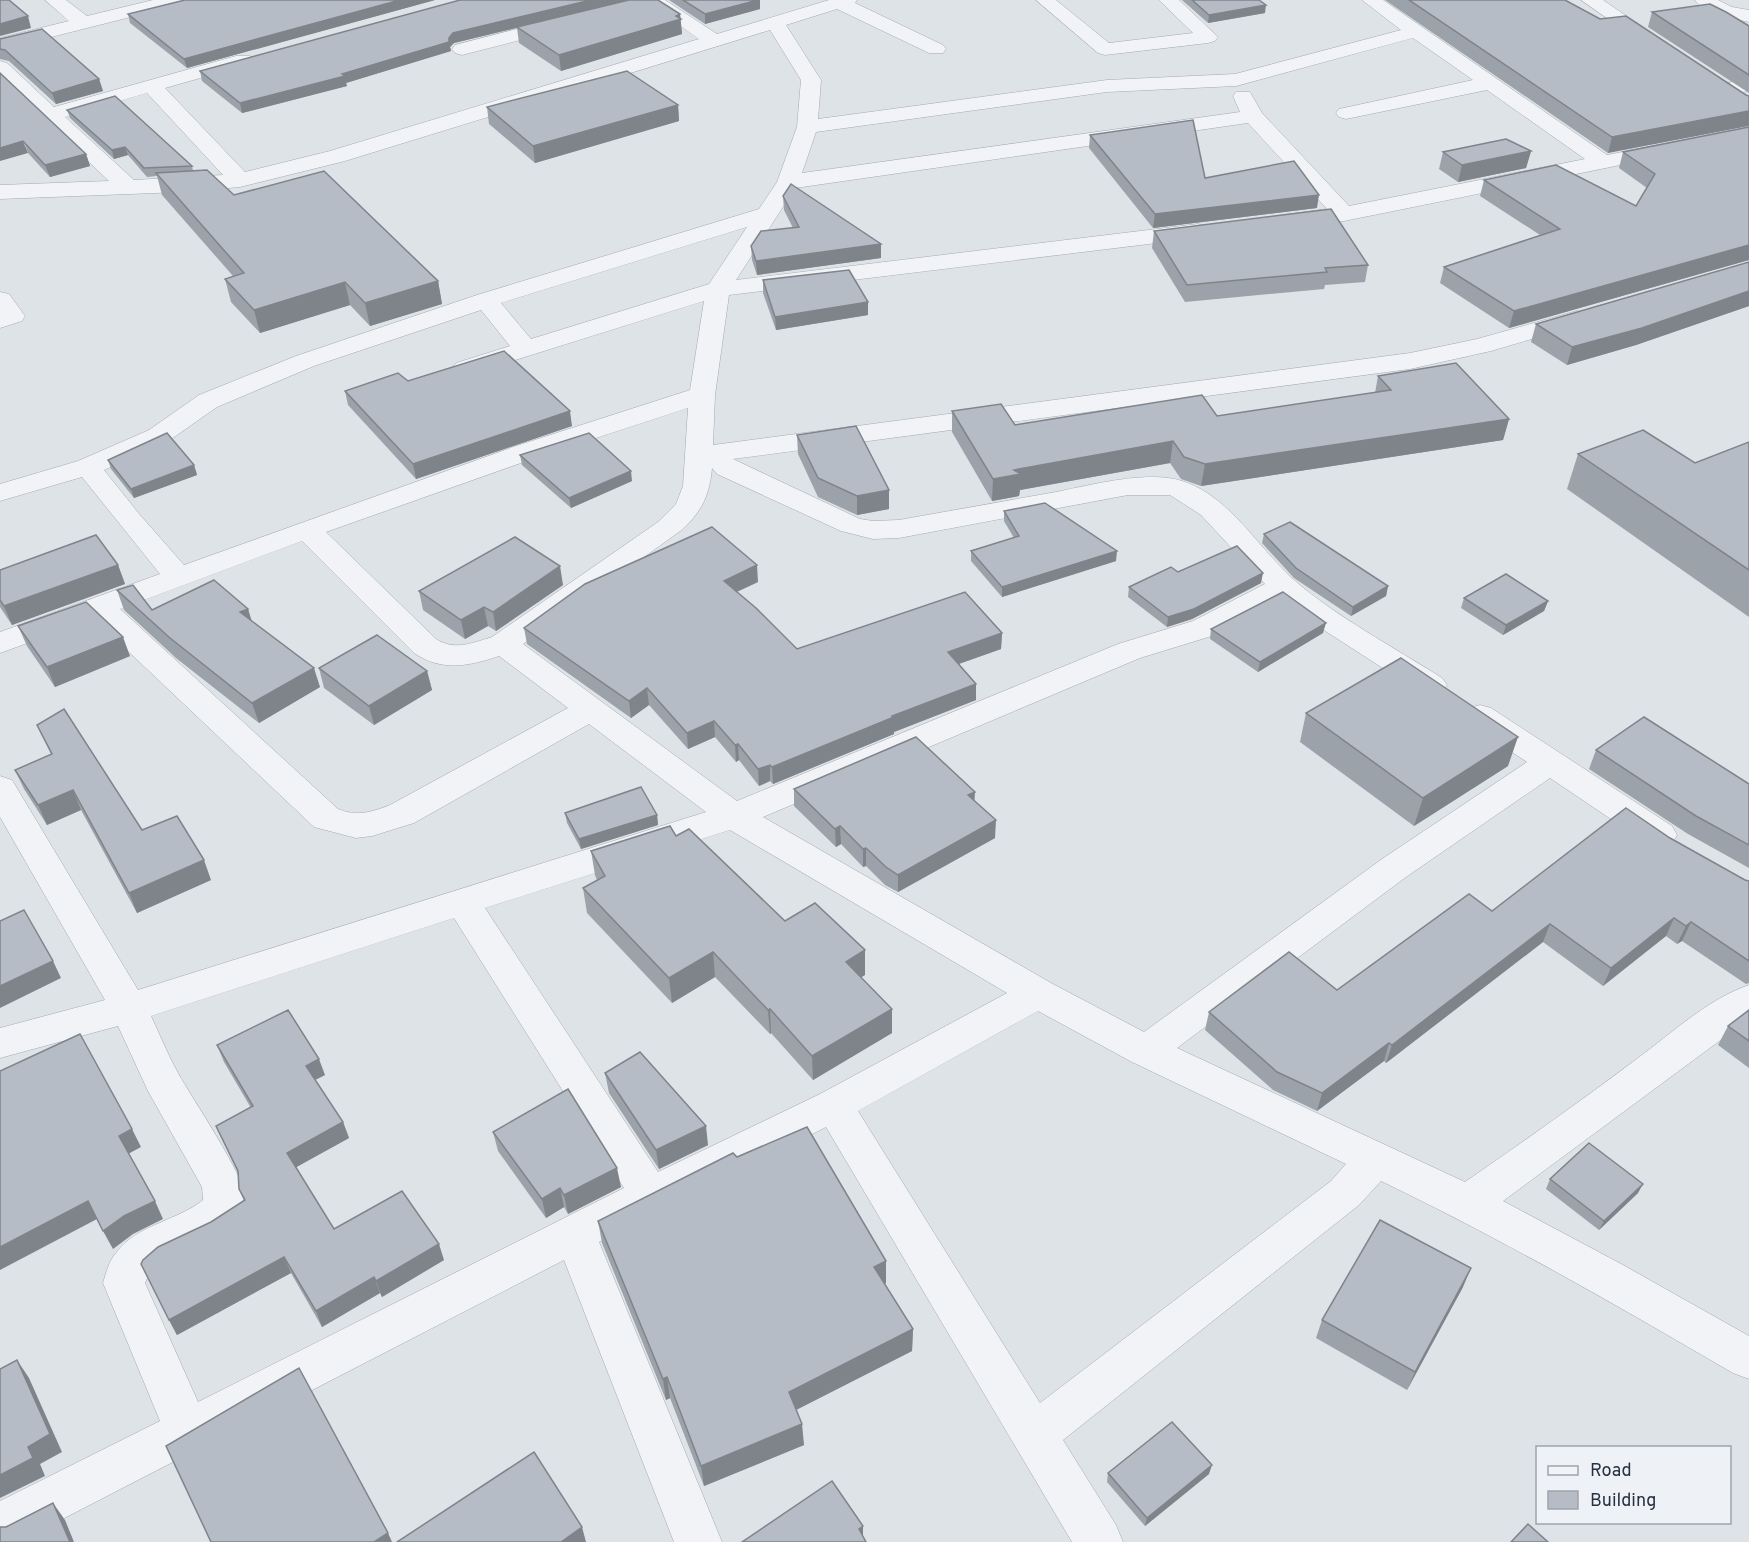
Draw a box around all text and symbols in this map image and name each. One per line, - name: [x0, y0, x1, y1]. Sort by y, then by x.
- legend: [1536, 1446, 1731, 1524]
- text: Road: [1590, 1460, 1632, 1483]
- text: Building: [1590, 1490, 1656, 1513]

